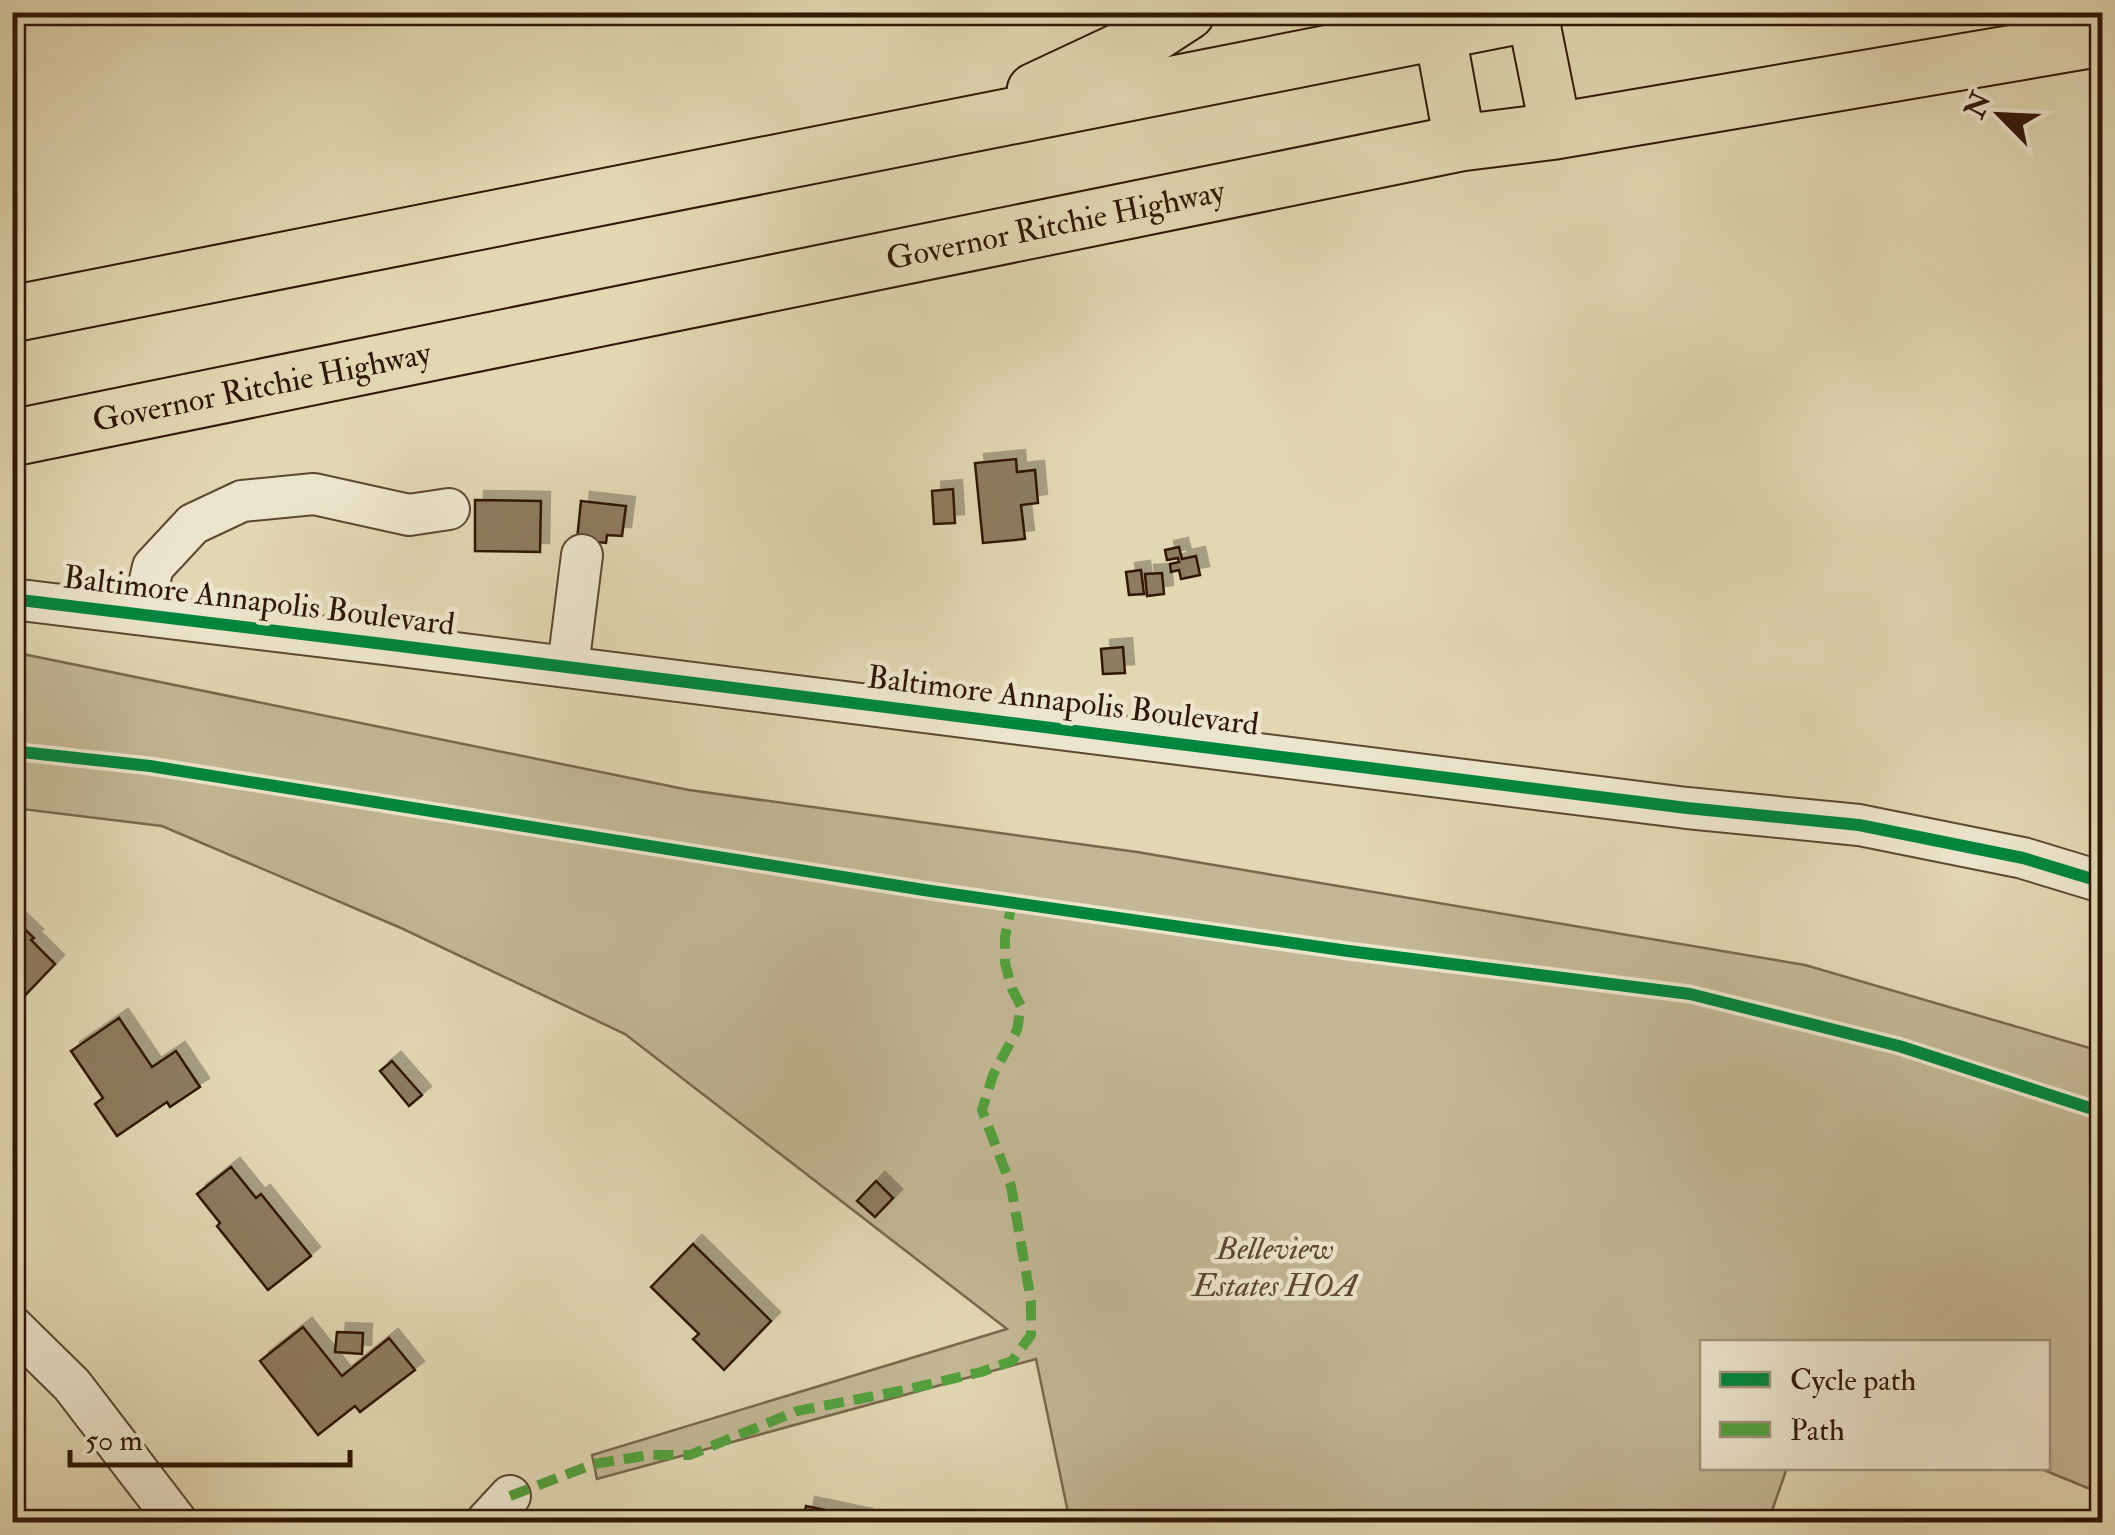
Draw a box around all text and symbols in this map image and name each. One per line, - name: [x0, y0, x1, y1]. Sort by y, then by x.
- north arrow: [1950, 65, 2050, 165]
- text: N: [1957, 86, 2000, 125]
- street label: Governor Ritchie Highway: [883, 171, 1229, 279]
- street label: Governor Ritchie Highway: [89, 333, 436, 441]
- street label: Baltimore Annapolis Boulevard: [61, 557, 457, 645]
- street label: Baltimore Annapolis Boulevard: [865, 657, 1261, 745]
- park label: Belleview Estates HOA: [1191, 1229, 1359, 1306]
- legend: [1700, 1340, 2050, 1470]
- text: Cycle path: [1790, 1362, 1916, 1399]
- scale bar: [70, 1405, 350, 1467]
- text: Path: [1790, 1412, 1845, 1449]
- text: 50 m: [85, 1422, 143, 1459]

